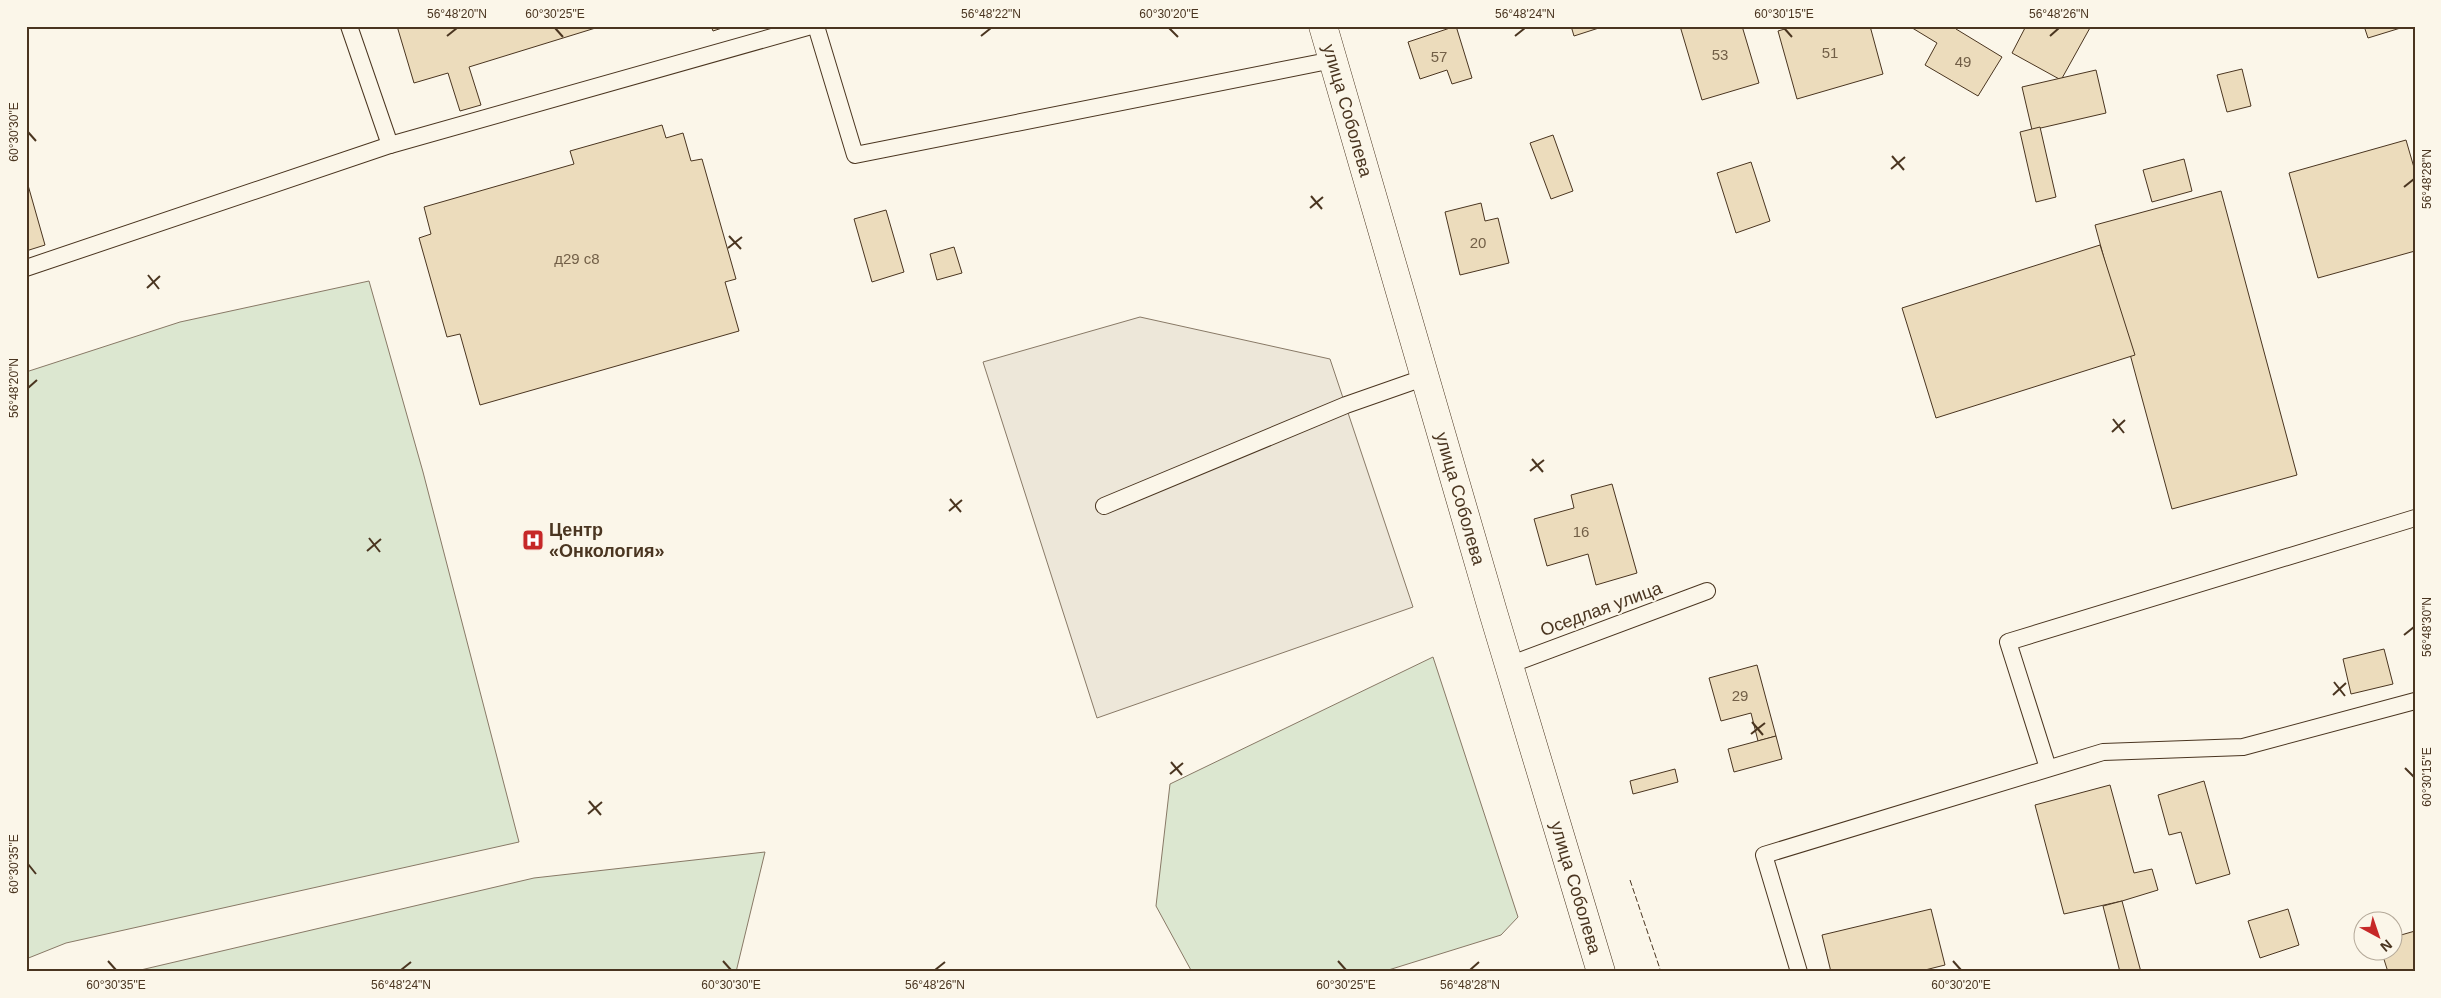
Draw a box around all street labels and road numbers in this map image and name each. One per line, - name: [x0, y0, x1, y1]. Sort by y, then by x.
- street label: улица Соболева: [1319, 42, 1377, 180]
- street label: улица Соболева: [1431, 430, 1489, 568]
- street label: Оседлая улица: [1537, 577, 1665, 640]
- street label: улица Соболева: [1546, 819, 1605, 957]

